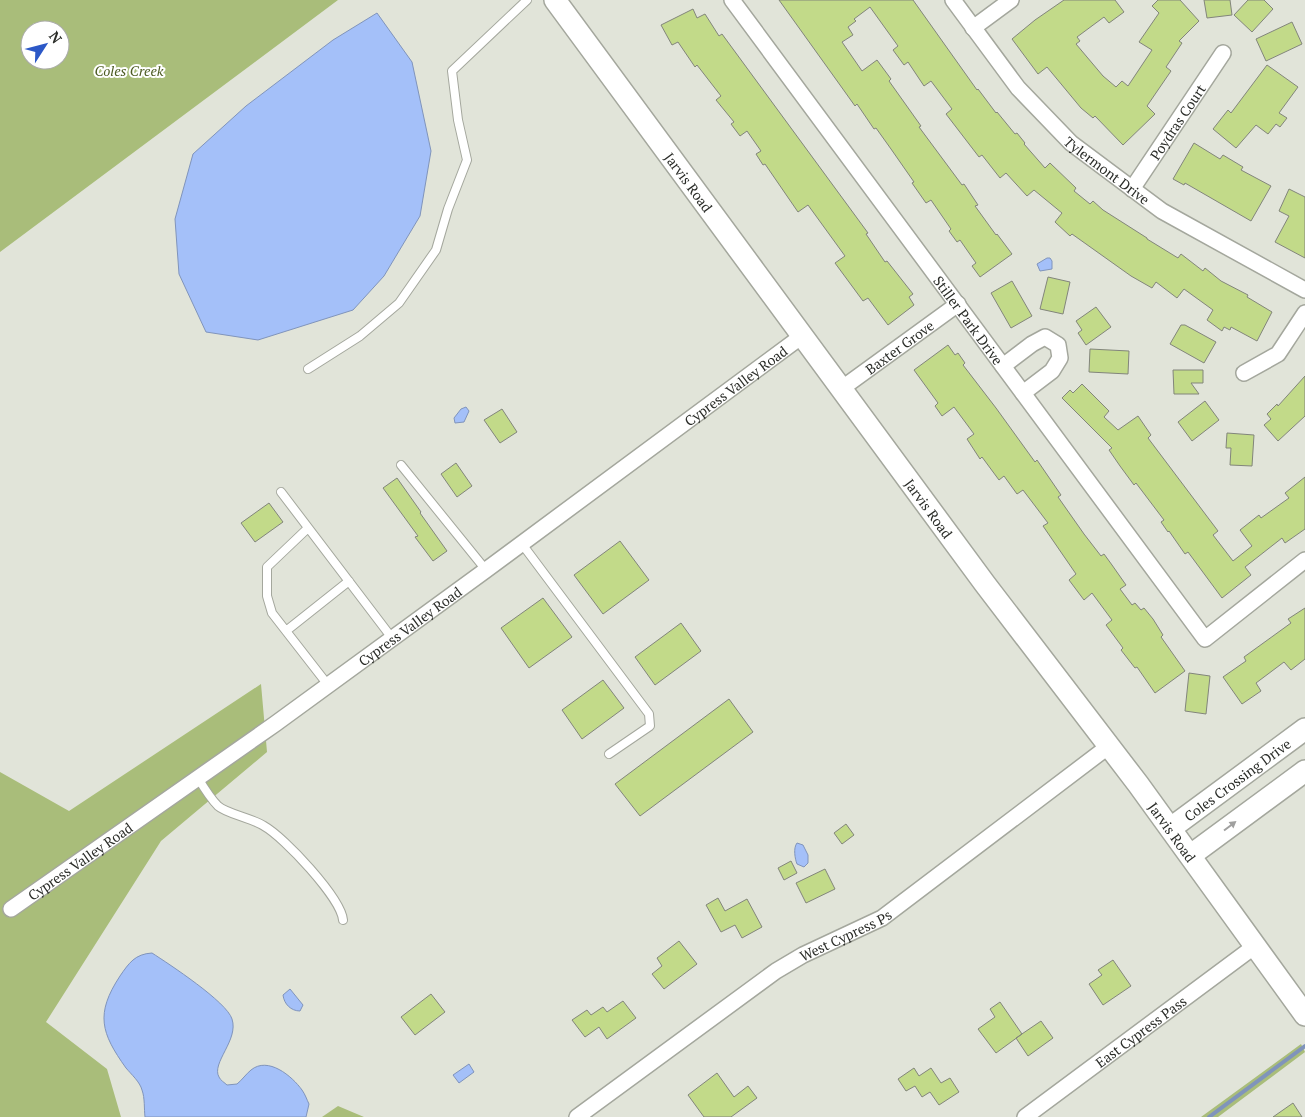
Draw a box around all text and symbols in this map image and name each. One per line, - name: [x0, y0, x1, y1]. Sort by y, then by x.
- north arrow: [20, 20, 70, 70]
- text: N: [45, 27, 67, 47]
- park label: Coles Creek: [95, 61, 164, 80]
- street label: Poydras Court: [1145, 79, 1210, 163]
- street label: Tylermont Drive: [1060, 132, 1154, 208]
- street label: Jarvis Road: [661, 148, 717, 216]
- street label: Stiller Park Drive: [930, 272, 1008, 368]
- street label: Baxter Grove: [861, 315, 937, 378]
- street label: Cypress Valley Road: [680, 341, 791, 430]
- street label: Jarvis Road: [901, 474, 958, 542]
- street label: Cypress Valley Road: [354, 581, 465, 670]
- street label: Coles Crossing Drive: [1180, 734, 1294, 825]
- street label: Jarvis Road: [1144, 798, 1201, 866]
- street label: Cypress Valley Road: [24, 817, 136, 904]
- one-way arrow: [1223, 821, 1237, 831]
- street label: West Cypress Ps: [796, 905, 895, 965]
- street label: East Cypress Pass: [1091, 991, 1190, 1071]

